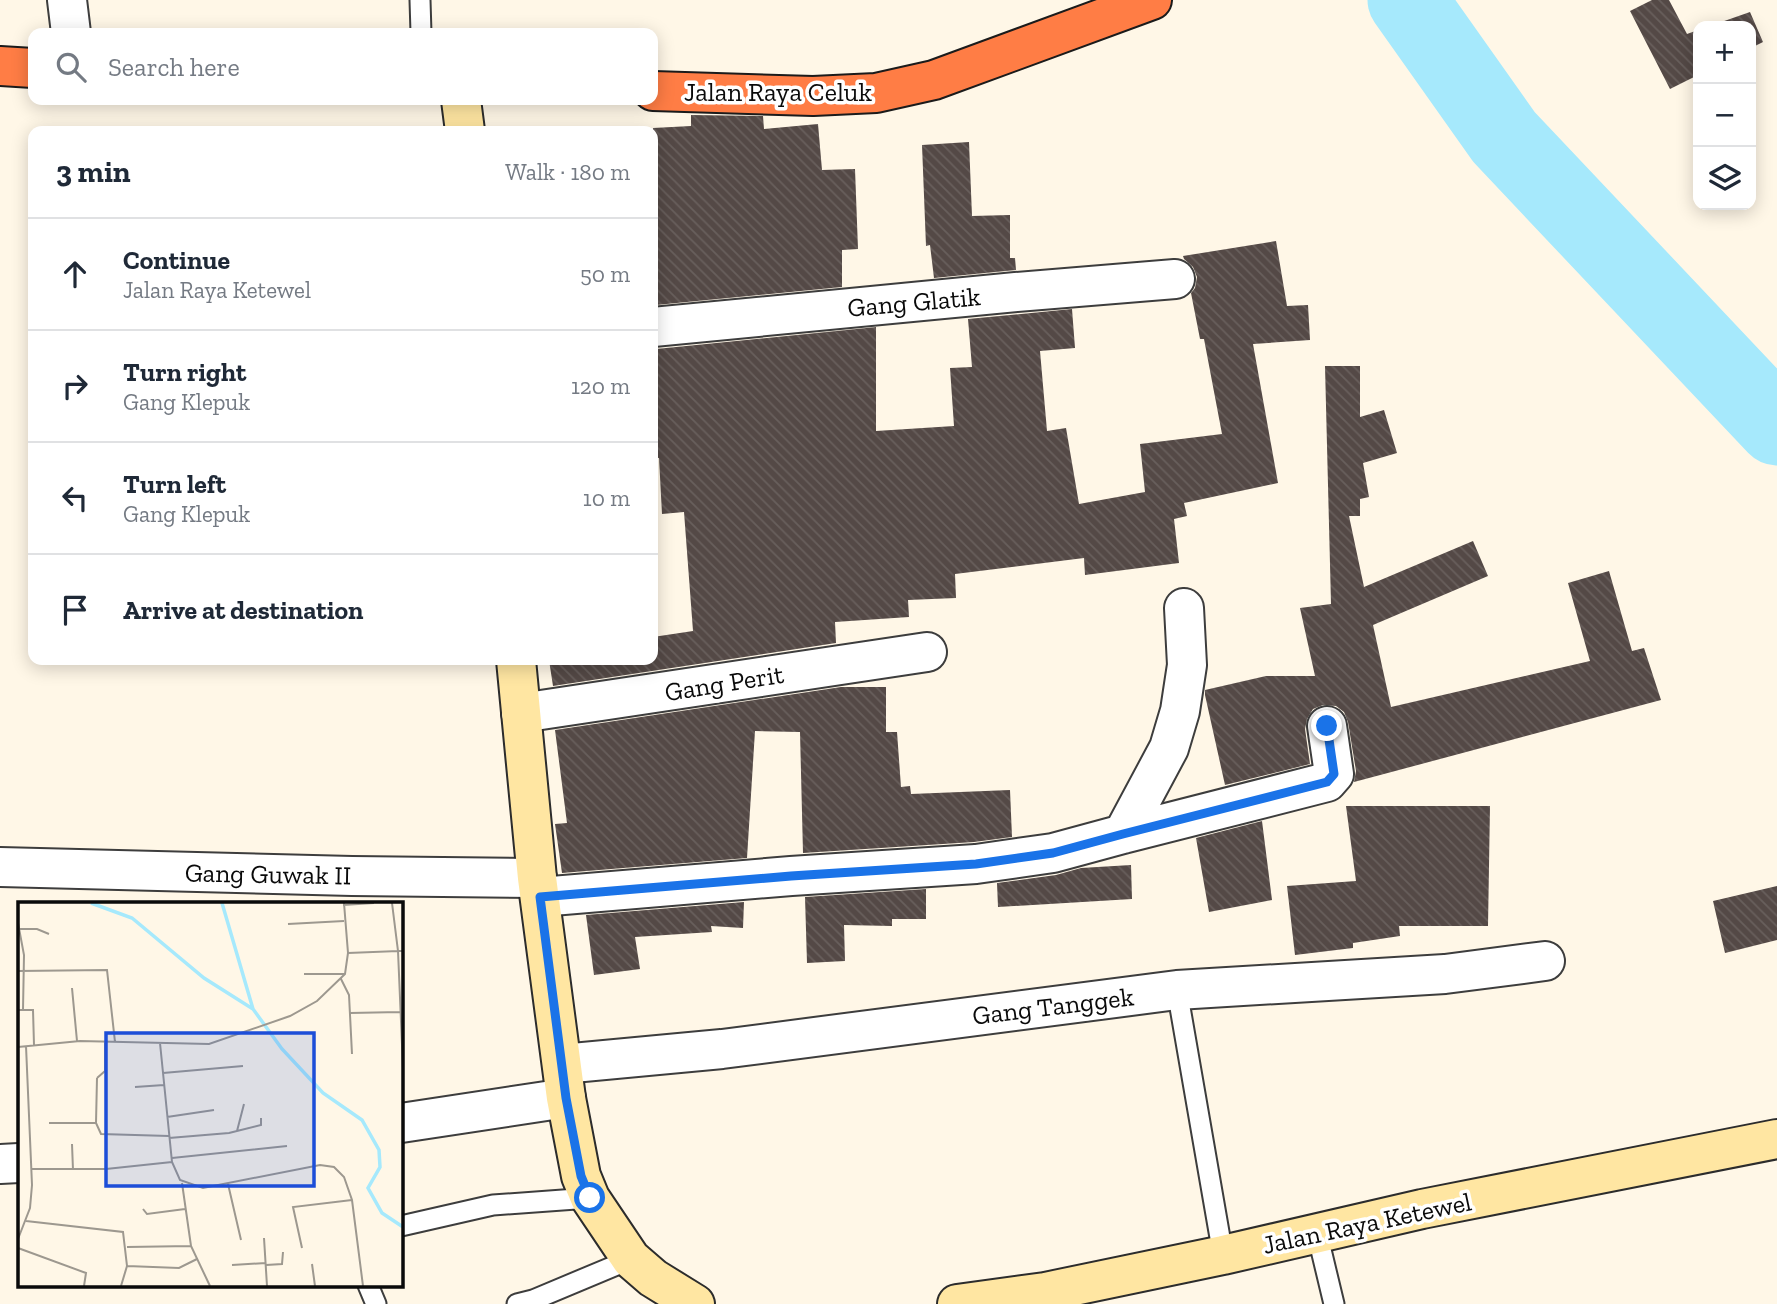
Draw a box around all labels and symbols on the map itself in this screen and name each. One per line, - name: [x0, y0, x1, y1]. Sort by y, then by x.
- street label: Jalan Raya Celuk: [684, 76, 872, 108]
- street label: Gang Glatik: [846, 280, 982, 324]
- street label: Gang Perit: [662, 658, 786, 708]
- route end: [1311, 710, 1342, 741]
- street label: Gang Guwak II: [185, 857, 351, 891]
- inset map: [18, 902, 402, 1286]
- street label: Gang Tanggek: [971, 980, 1136, 1032]
- route start: [574, 1182, 605, 1213]
- street label: Jalan Raya Ketewel: [1260, 1185, 1474, 1261]

